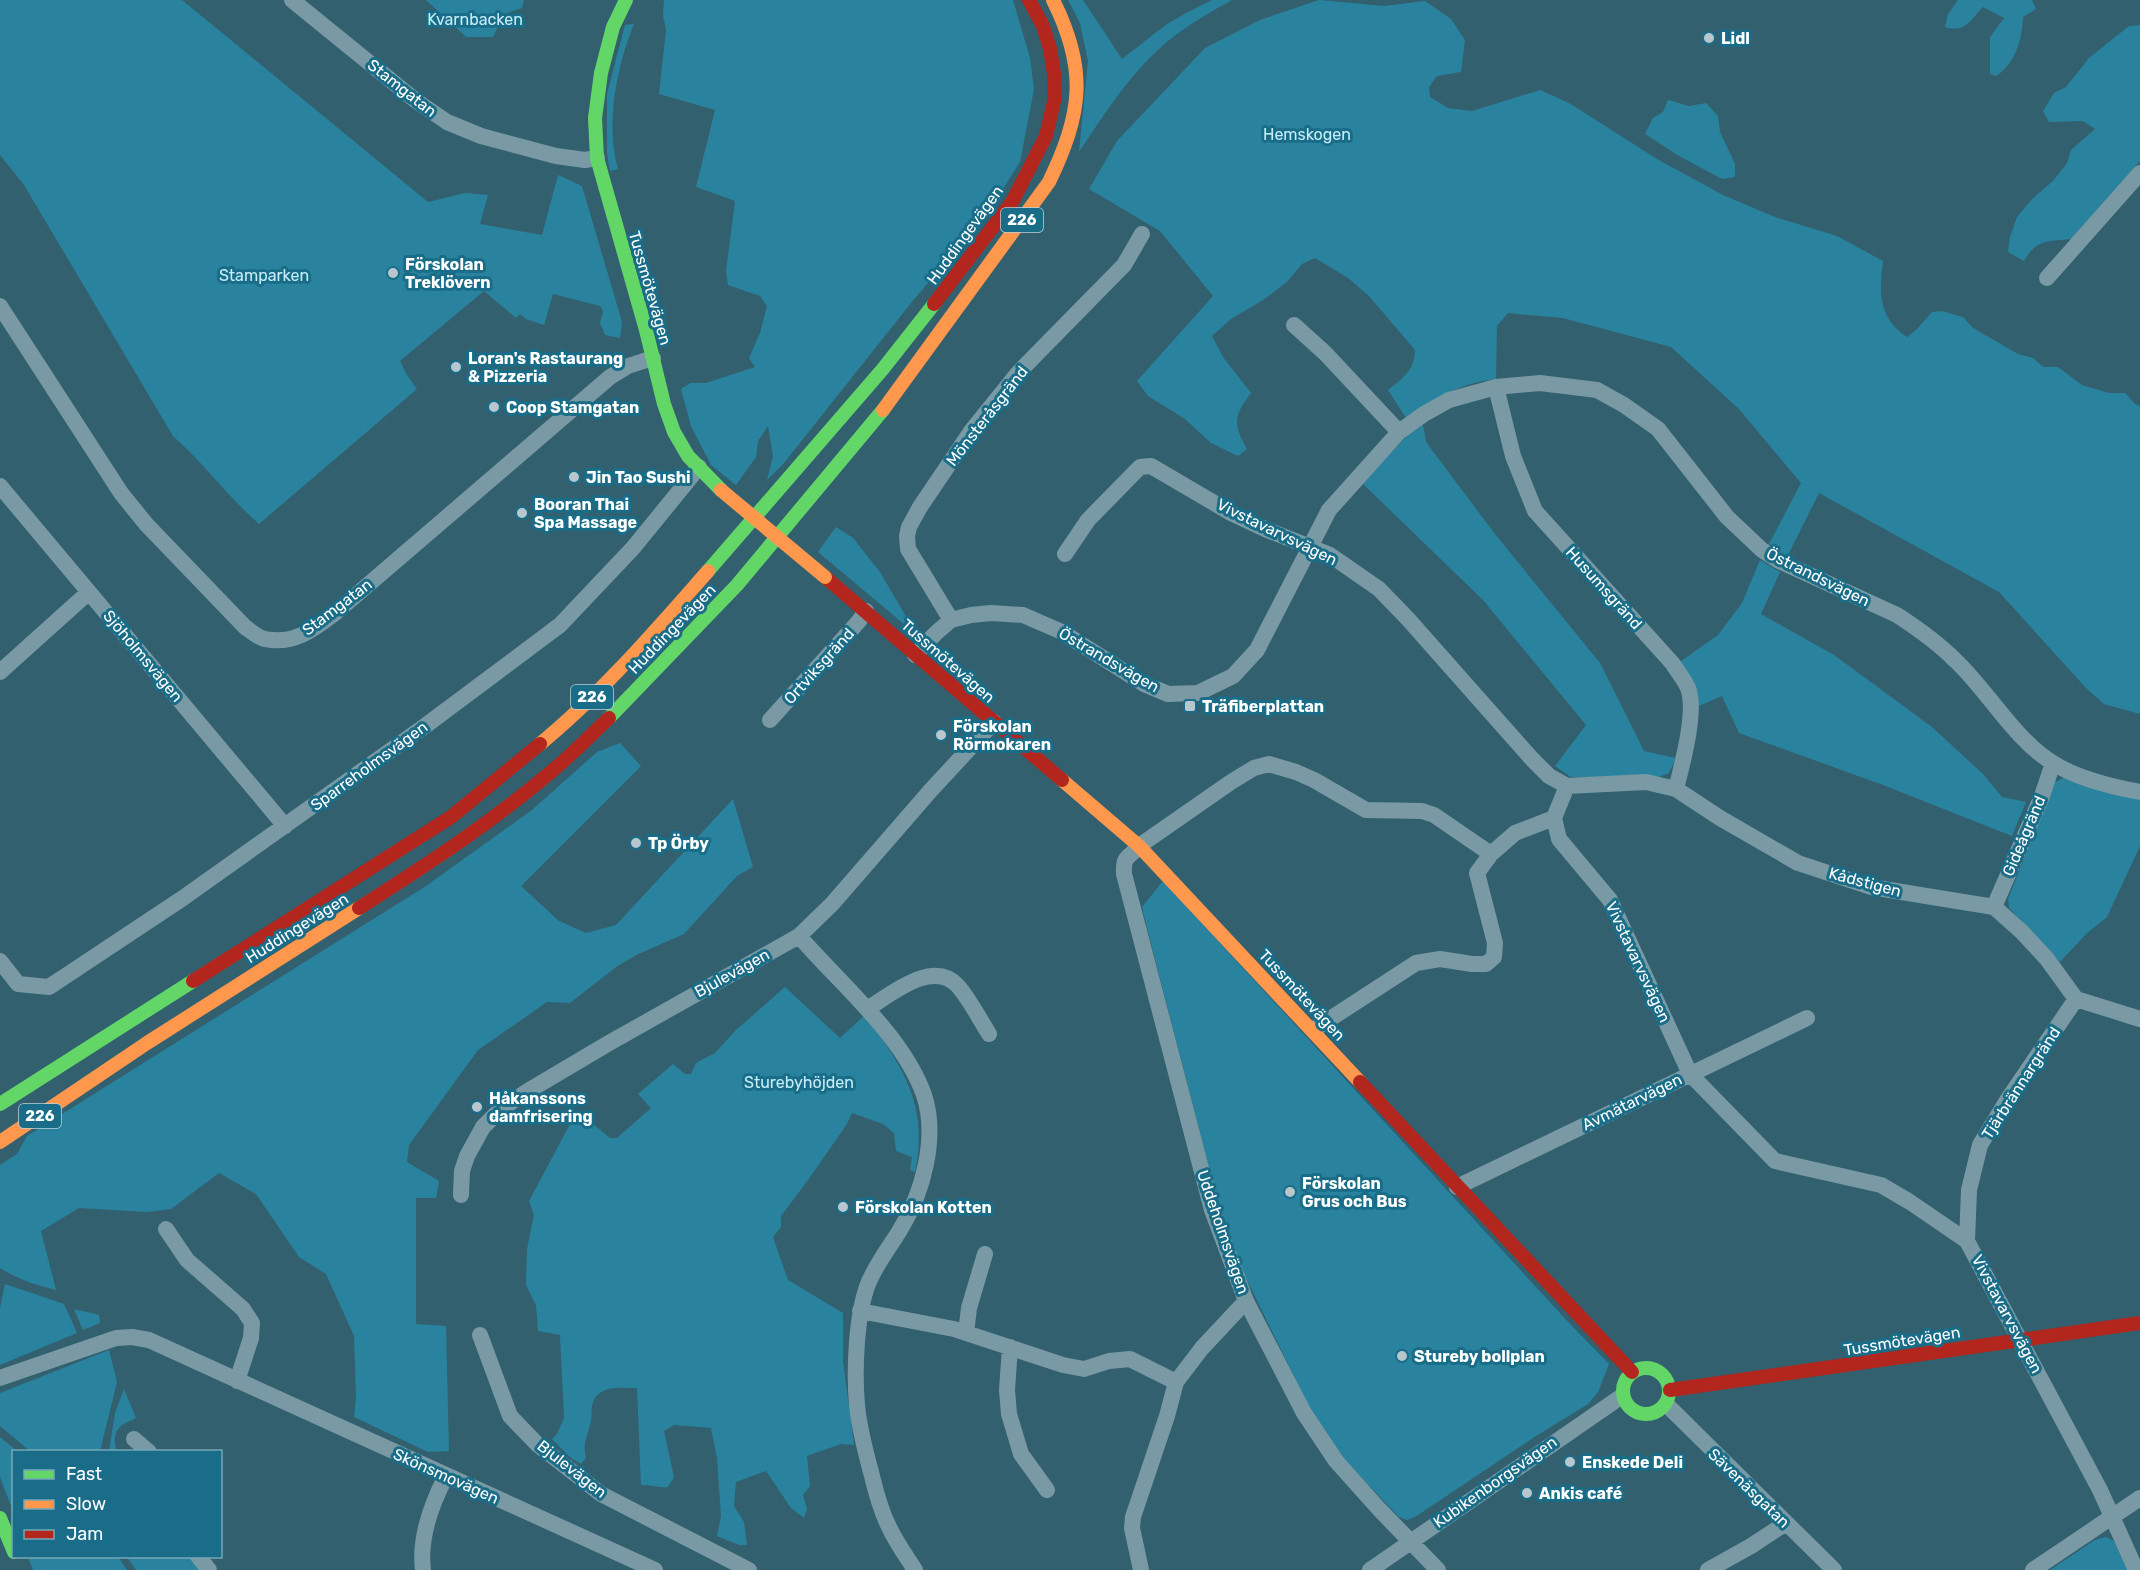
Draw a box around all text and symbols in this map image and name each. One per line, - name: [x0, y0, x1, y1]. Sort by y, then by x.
- park label: Kvarnbacken: [427, 10, 523, 29]
- place label: Lidl: [1721, 29, 1750, 48]
- marker: Lidl: [1702, 31, 1716, 45]
- street label: Stamgatan: [364, 55, 440, 121]
- park label: Hemskogen: [1263, 125, 1351, 144]
- street label: Huddingevägen: [923, 182, 1007, 288]
- road number: 226: [1001, 208, 1043, 232]
- street label: Tussmötevägen: [625, 229, 675, 347]
- place label: Förskolan Treklövern: [405, 255, 491, 292]
- park label: Stamparken: [219, 266, 309, 285]
- marker: Förskolan Treklövern: [386, 266, 400, 280]
- place label: Loran's Rastaurang & Pizzeria: [468, 349, 623, 386]
- marker: Loran's Rastaurang & Pizzeria: [449, 360, 463, 374]
- street label: Mönsteråsgränd: [942, 362, 1032, 470]
- place label: Coop Stamgatan: [506, 398, 639, 417]
- marker: Coop Stamgatan: [487, 400, 501, 414]
- place label: Jin Tao Sushi: [586, 468, 691, 487]
- marker: Jin Tao Sushi: [567, 470, 581, 484]
- place label: Booran Thai Spa Massage: [534, 495, 637, 532]
- street label: Vivstavarvsvägen: [1214, 495, 1340, 569]
- marker: Booran Thai Spa Massage: [515, 506, 529, 520]
- street label: Husumsgränd: [1562, 543, 1646, 633]
- street label: Östrandsvägen: [1763, 544, 1873, 610]
- street label: Stamgatan: [298, 575, 376, 639]
- street label: Huddingevägen: [624, 580, 720, 678]
- street label: Sjöholmsvägen: [99, 606, 187, 706]
- street label: Tussmötevägen: [897, 615, 999, 707]
- street label: Ortviksgränd: [780, 624, 858, 708]
- street label: Östrandsvägen: [1055, 624, 1163, 696]
- road number: 226: [571, 685, 613, 709]
- place label: Träfiberplattan: [1202, 697, 1324, 716]
- marker: Träfiberplattan: [1183, 699, 1197, 713]
- street label: Sparreholmsvägen: [307, 717, 431, 815]
- place label: Förskolan Rörmokaren: [953, 717, 1051, 754]
- marker: Förskolan Rörmokaren: [934, 728, 948, 742]
- street label: Gideågränd: [1999, 793, 2049, 879]
- place label: Tp Örby: [648, 833, 709, 853]
- marker: Tp Örby: [629, 836, 643, 850]
- street label: Kådstigen: [1827, 863, 1903, 901]
- street label: Huddingevägen: [242, 889, 352, 967]
- street label: Vivstavarvsvägen: [1602, 898, 1674, 1026]
- street label: Bjulevägen: [691, 945, 773, 1001]
- street label: Tussmötevägen: [1255, 945, 1349, 1045]
- street label: Tjärbrännargränd: [1978, 1023, 2064, 1143]
- street label: Avmätarvägen: [1579, 1070, 1685, 1134]
- park label: Sturebyhöjden: [744, 1073, 854, 1092]
- place label: Håkanssons damfrisering: [489, 1089, 593, 1126]
- marker: Håkanssons damfrisering: [470, 1100, 484, 1114]
- road number: 226: [19, 1104, 61, 1128]
- street label: Uddeholmsvägen: [1193, 1168, 1253, 1296]
- place label: Förskolan Grus och Bus: [1302, 1174, 1407, 1211]
- marker: Förskolan Grus och Bus: [1283, 1185, 1297, 1199]
- place label: Förskolan Kotten: [855, 1198, 992, 1217]
- marker: Förskolan Kotten: [836, 1200, 850, 1214]
- street label: Vivstavarvsvägen: [1968, 1251, 2046, 1377]
- street label: Tussmötevägen: [1842, 1322, 1962, 1360]
- place label: Stureby bollplan: [1414, 1347, 1545, 1366]
- marker: Stureby bollplan: [1395, 1349, 1409, 1363]
- street label: Kubikenborgsvägen: [1430, 1432, 1560, 1532]
- street label: Bjulevägen: [534, 1436, 610, 1502]
- street label: Skönsmovägen: [390, 1444, 502, 1508]
- street label: Sävenäsgatan: [1704, 1444, 1794, 1532]
- legend: [12, 1450, 222, 1558]
- place label: Enskede Deli: [1582, 1453, 1683, 1472]
- marker: Enskede Deli: [1563, 1455, 1577, 1469]
- text: Fast: [66, 1463, 102, 1485]
- place label: Ankis café: [1539, 1484, 1622, 1503]
- marker: Ankis café: [1520, 1486, 1534, 1500]
- text: Slow: [66, 1493, 106, 1515]
- text: Jam: [66, 1523, 103, 1545]

